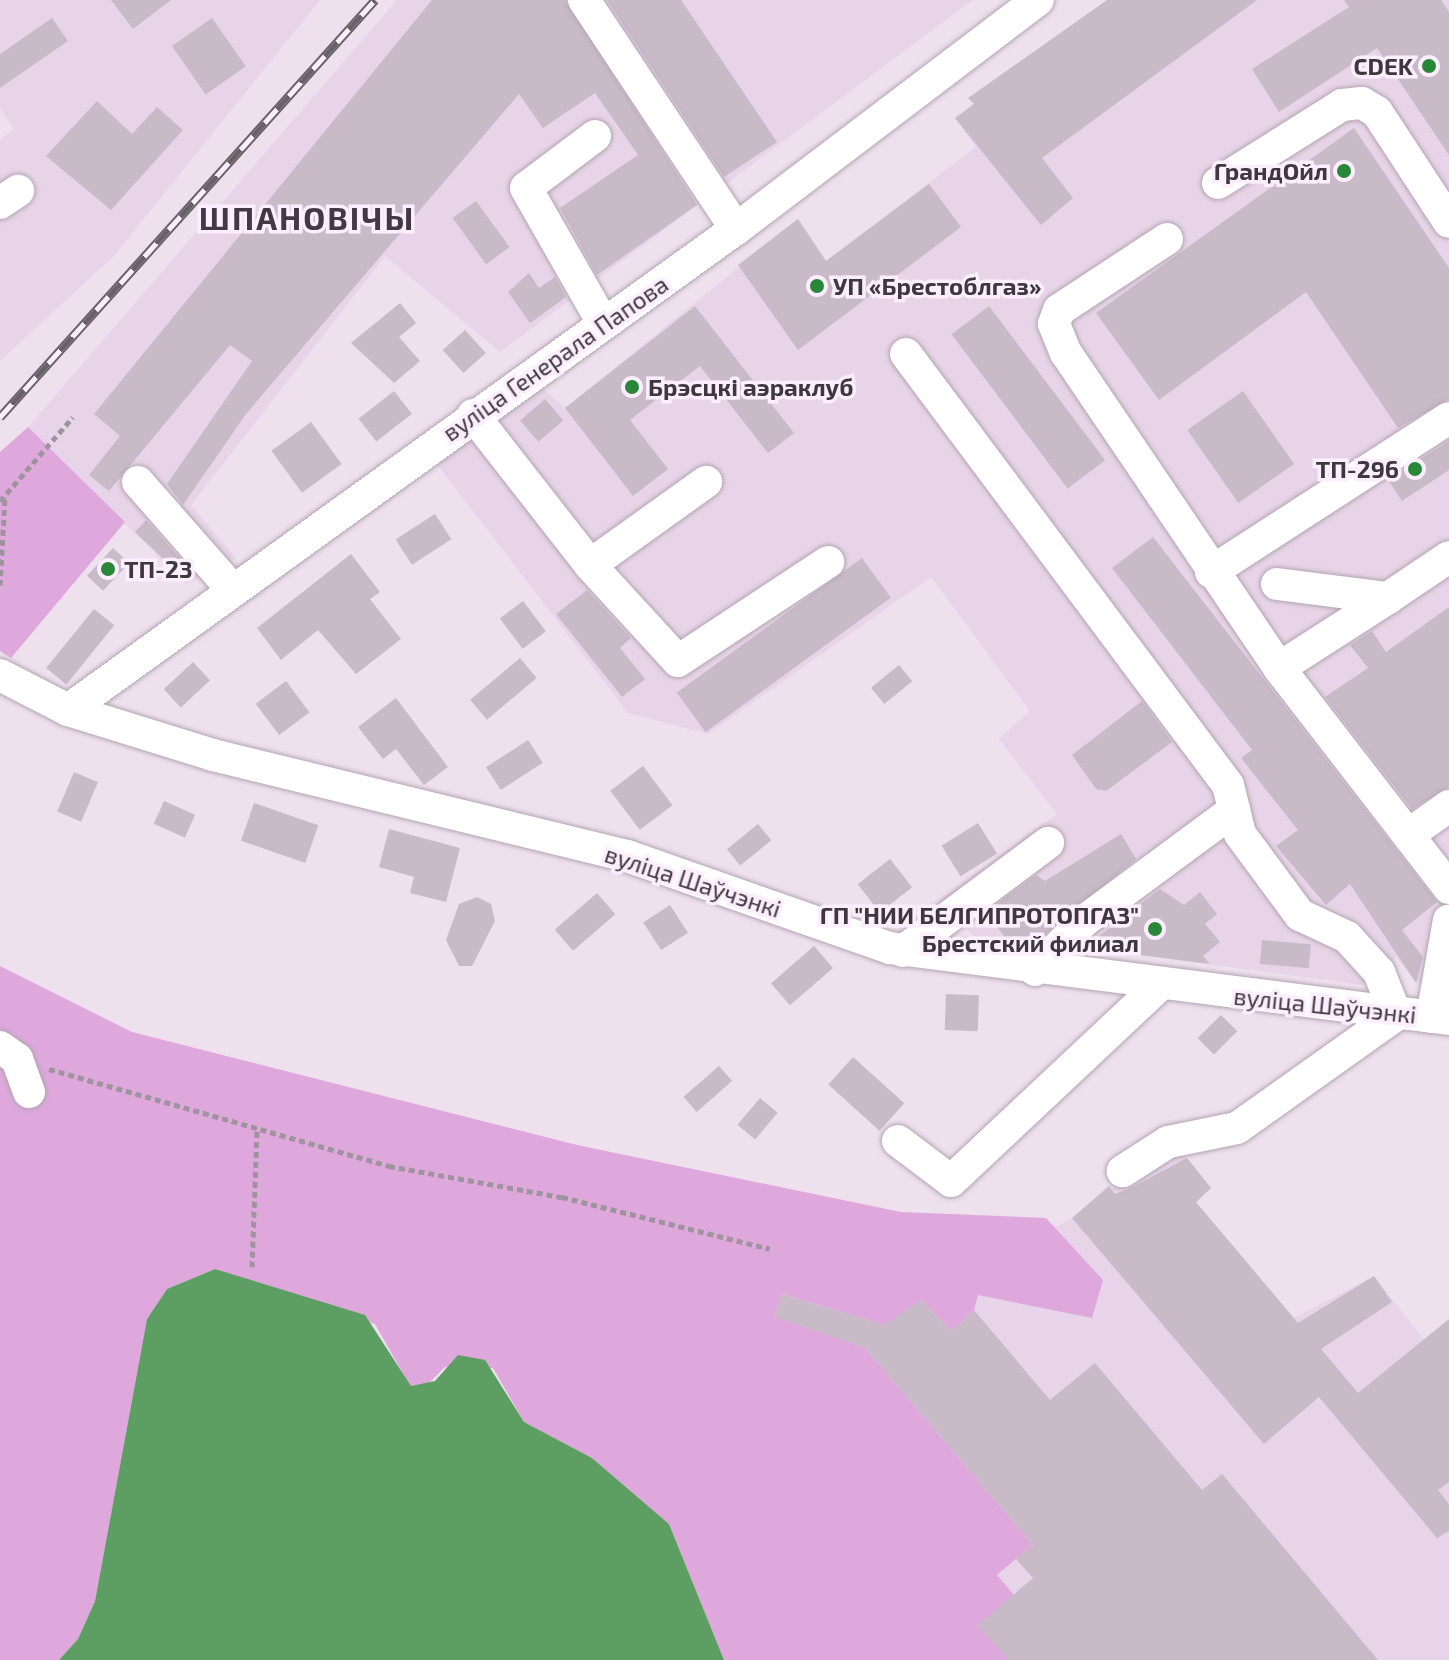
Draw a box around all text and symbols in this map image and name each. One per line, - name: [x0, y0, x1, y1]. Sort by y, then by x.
- place label: CDEK: [1353, 52, 1413, 80]
- marker: CDEK: [1420, 57, 1438, 75]
- place label: ГрандОйл: [1214, 157, 1328, 185]
- marker: ГрандОйл: [1335, 162, 1353, 180]
- district label: ШПАНОВІЧЫ: [199, 198, 415, 236]
- street label: вуліца Генерала Папова: [437, 269, 673, 447]
- place label: УП «Брестоблгаз»: [833, 272, 1041, 300]
- marker: УП «Брестоблгаз»: [808, 277, 826, 295]
- place label: Брэсцкі аэраклуб: [648, 373, 854, 401]
- marker: Брэсцкі аэраклуб: [623, 378, 641, 396]
- place label: ТП-296: [1316, 455, 1399, 483]
- marker: ТП-296: [1406, 460, 1424, 478]
- place label: ТП-23: [124, 555, 193, 583]
- marker: ТП-23: [99, 560, 117, 578]
- street label: вуліца Шаўчэнкі: [601, 839, 785, 923]
- place label: ГП "НИИ БЕЛГИПРОТОПГАЗ" Брестский филиал: [820, 901, 1139, 957]
- marker: ГП "НИИ БЕЛГИПРОТОПГАЗ" Брестский филиал: [1146, 920, 1164, 938]
- street label: вуліца Шаўчэнкі: [1232, 981, 1418, 1029]

